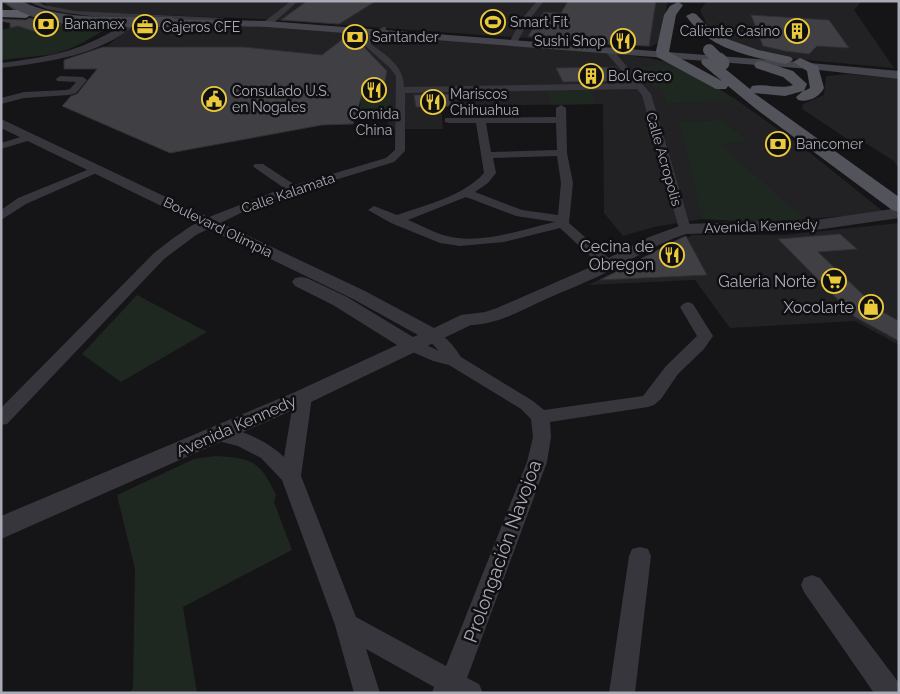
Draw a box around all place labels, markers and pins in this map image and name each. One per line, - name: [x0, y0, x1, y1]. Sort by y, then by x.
- sports icon: Smart Fit: [480, 9, 506, 35]
- bank icon: Banamex: [33, 11, 59, 37]
- office icon: Cajeros CFE: [132, 14, 158, 40]
- place label: Smart Fit: [510, 14, 568, 30]
- place label: Banamex: [64, 16, 125, 32]
- building icon: Caliente Casino: [784, 18, 810, 44]
- place label: Cajeros CFE: [162, 19, 240, 35]
- place label: Caliente Casino: [680, 23, 780, 39]
- bank icon: Santander: [342, 24, 368, 50]
- restaurant icon: Sushi Shop: [610, 28, 636, 54]
- place label: Santander: [372, 29, 439, 45]
- place label: Sushi Shop: [534, 33, 606, 49]
- building icon: Bol Greco: [578, 63, 604, 89]
- place label: Bol Greco: [608, 68, 671, 84]
- restaurant icon: Comida China: [361, 77, 387, 103]
- place label: Consulado U.S. en Nogales: [232, 83, 329, 115]
- public building icon: Consulado U.S. en Nogales: [201, 86, 227, 112]
- place label: Mariscos Chihuahua: [450, 86, 519, 118]
- restaurant icon: Mariscos Chihuahua: [420, 89, 446, 115]
- place label: Comida China: [349, 106, 399, 138]
- bank icon: Bancomer: [765, 131, 791, 157]
- place label: Bancomer: [796, 136, 863, 152]
- place label: Cecina de Obregon: [580, 237, 654, 274]
- restaurant icon: Cecina de Obregon: [659, 242, 685, 268]
- supermarket icon: Galeria Norte: [821, 268, 847, 294]
- place label: Galeria Norte: [718, 272, 816, 291]
- shop icon: Xocolarte: [858, 294, 884, 320]
- place label: Xocolarte: [783, 298, 854, 317]

